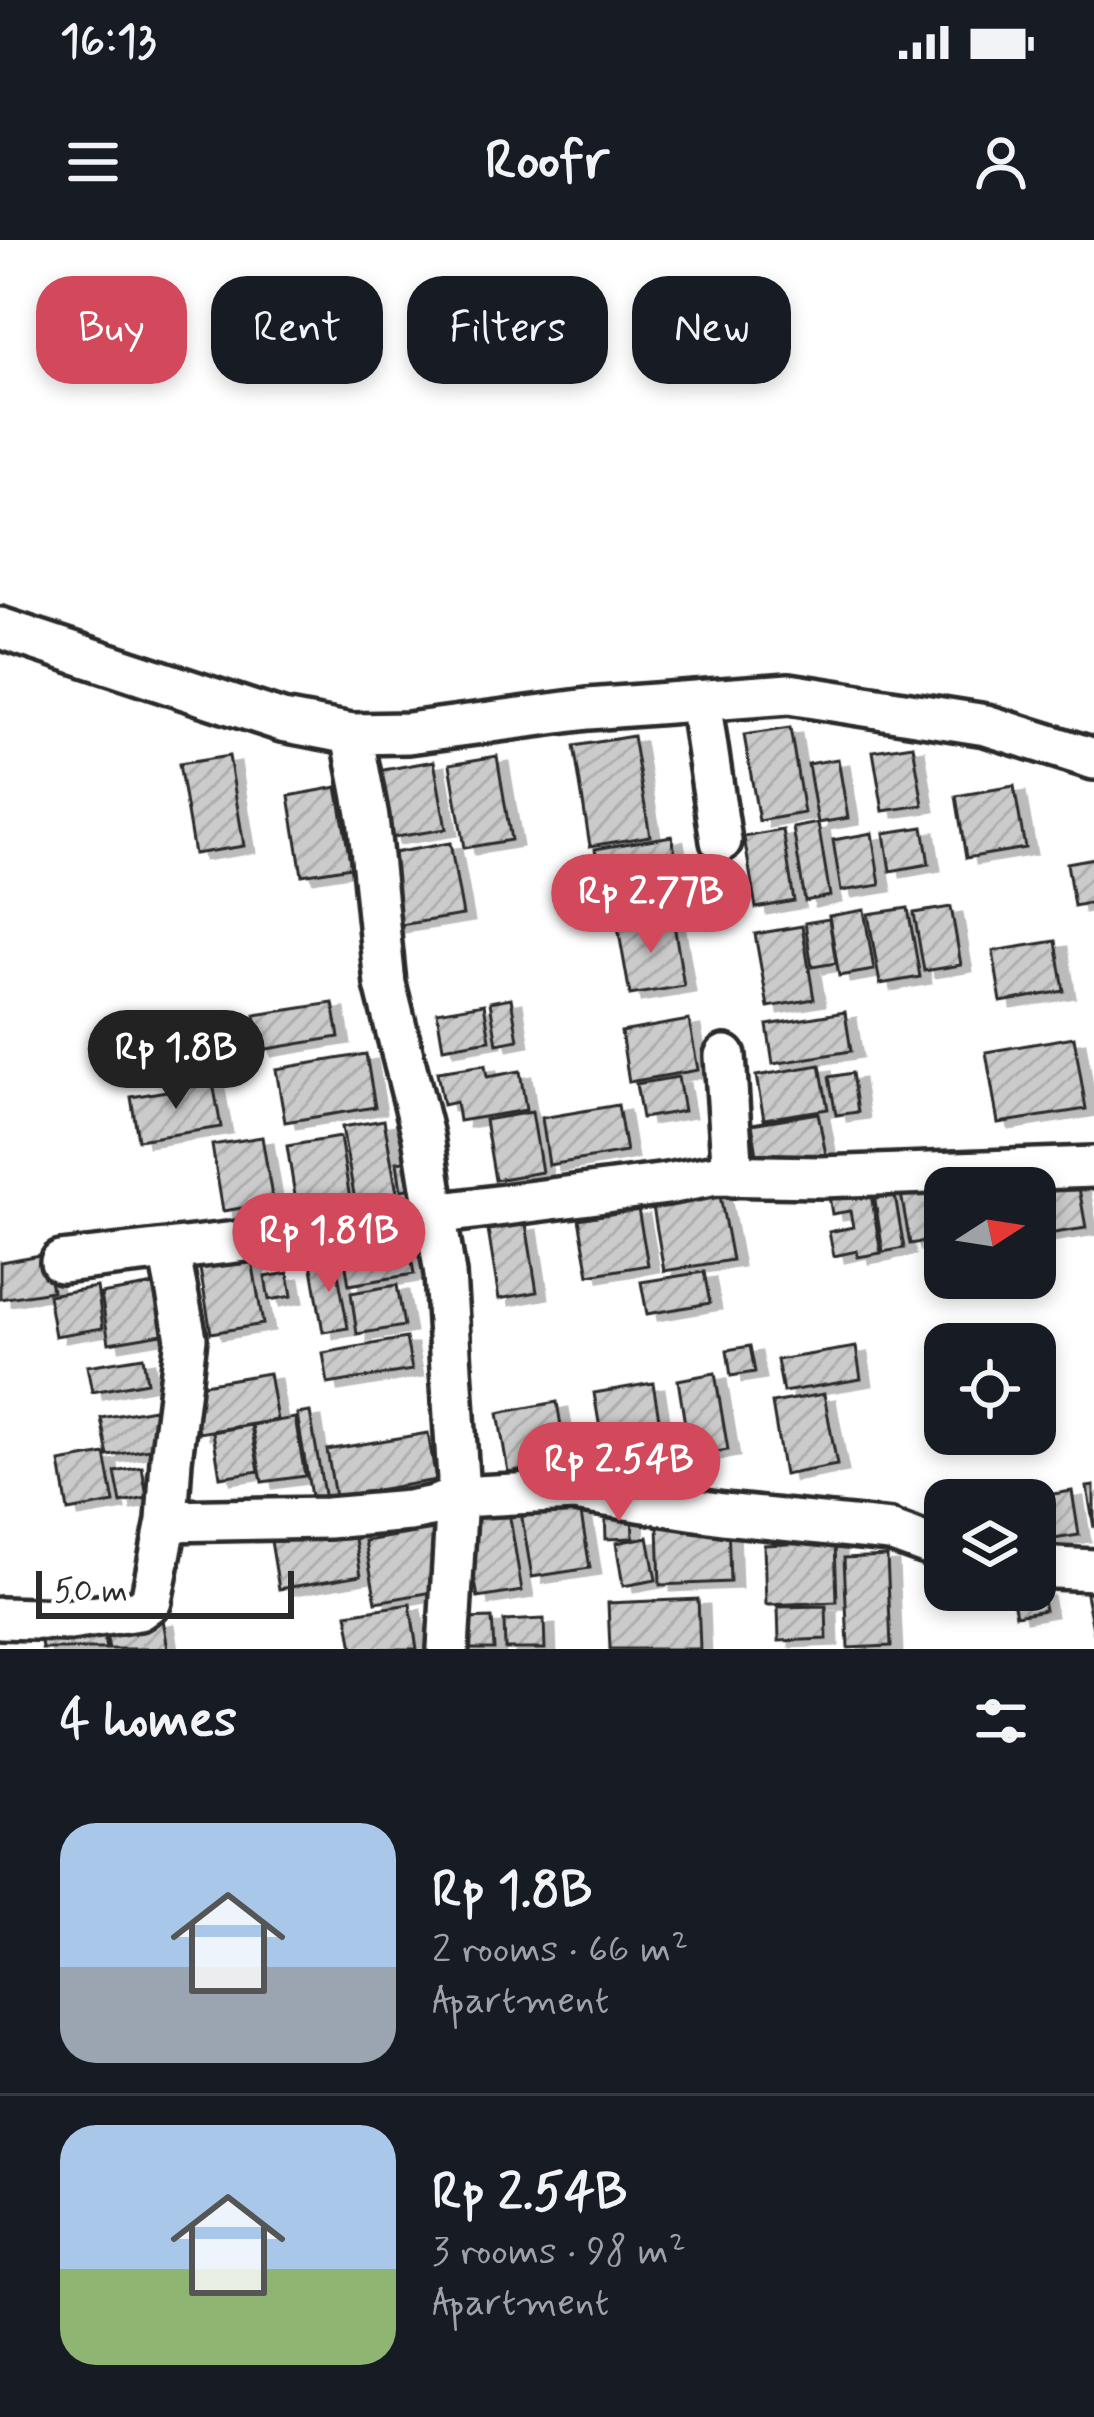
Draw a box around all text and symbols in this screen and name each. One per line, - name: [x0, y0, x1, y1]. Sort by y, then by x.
- text: 16:13: [60, 13, 156, 72]
- text: Roofr: [485, 127, 609, 198]
- icon: menu: [60, 129, 126, 195]
- icon: person: [968, 129, 1034, 195]
- chip: Buy: [36, 276, 187, 384]
- chip: Rent: [211, 276, 383, 384]
- chip: Filters: [407, 276, 608, 384]
- chip: New: [632, 276, 791, 384]
- pin: Rp 2.77B: [527, 854, 775, 956]
- text: Rp 2.77B: [578, 867, 724, 918]
- pin: Rp 1.8B: [65, 1010, 287, 1112]
- text: Rp 1.8B: [115, 1023, 237, 1074]
- north arrow: [924, 1167, 1056, 1299]
- map controls: [924, 1167, 1056, 1611]
- pin: Rp 1.81B: [205, 1193, 453, 1295]
- text: Rp 1.81B: [259, 1206, 399, 1257]
- button: locate: [924, 1323, 1056, 1455]
- pin: Rp 2.54B: [495, 1422, 743, 1524]
- text: Rp 2.54B: [544, 1435, 694, 1486]
- button: layers: [924, 1479, 1056, 1611]
- scale bar: [36, 1565, 294, 1618]
- text: 50 m: [54, 1570, 128, 1614]
- text: 4 homes: [60, 1688, 237, 1754]
- icon: filters: [968, 1688, 1034, 1754]
- text: Rp 1.8B: [432, 1859, 592, 1925]
- icon: home: [156, 1871, 300, 2015]
- text: 2 rooms · 66 m²: [432, 1925, 688, 1976]
- text: Apartment: [432, 1976, 609, 2027]
- text: Rp 2.54B: [432, 2161, 627, 2227]
- icon: home: [156, 2173, 300, 2317]
- text: 3 rooms · 98 m²: [432, 2227, 686, 2278]
- text: Apartment: [432, 2278, 609, 2329]

